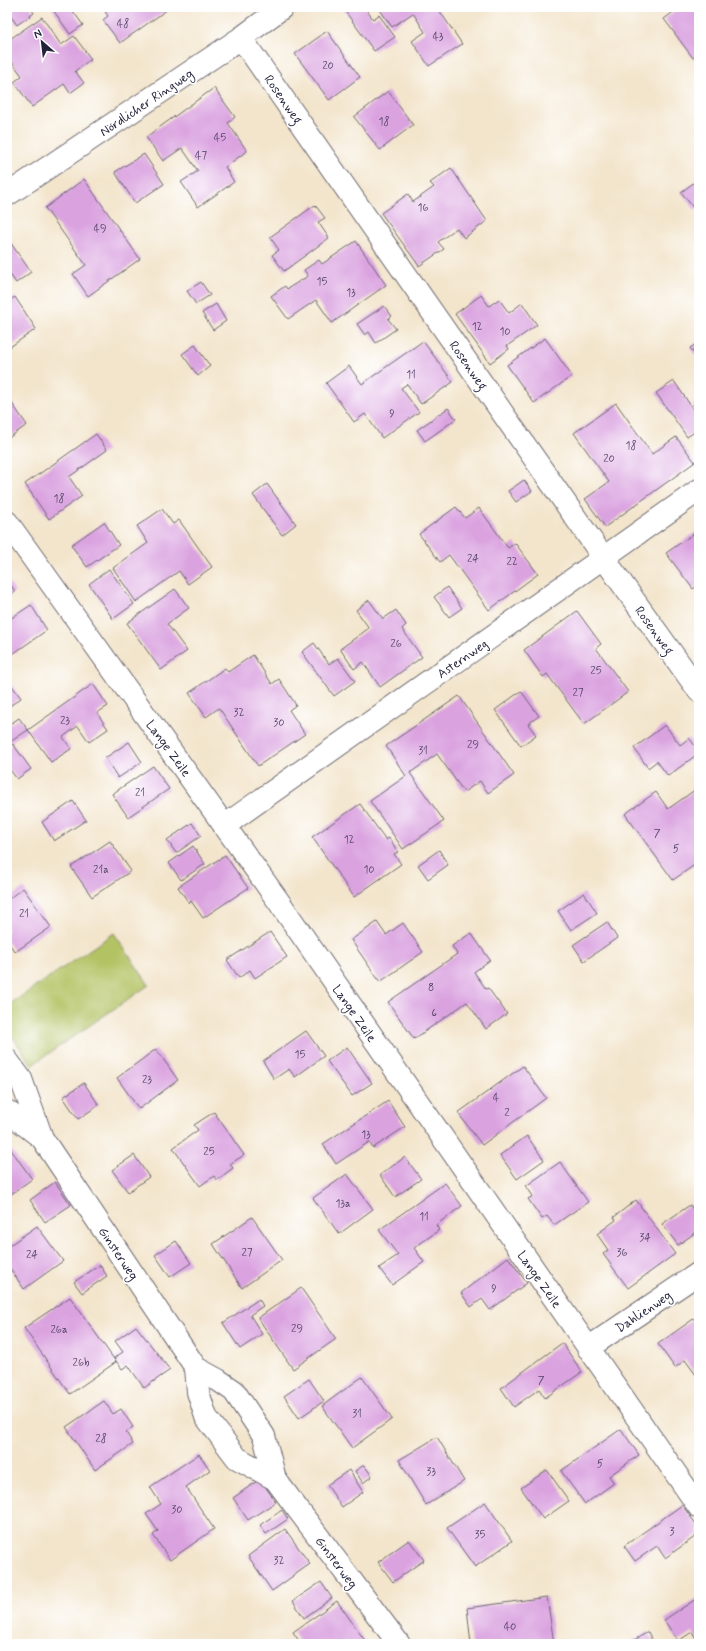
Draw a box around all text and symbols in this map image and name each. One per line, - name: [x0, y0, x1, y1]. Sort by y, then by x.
- house number: 48: [117, 17, 129, 31]
- north arrow: [22, 22, 62, 62]
- text: N: [31, 26, 44, 42]
- house number: 43: [432, 30, 444, 44]
- house number: 20: [322, 59, 334, 73]
- street label: Nördlicher Ringweg: [97, 66, 198, 142]
- street label: Rosenweg: [258, 72, 306, 129]
- house number: 18: [379, 115, 389, 129]
- house number: 45: [214, 131, 226, 145]
- house number: 47: [195, 149, 207, 163]
- house number: 16: [418, 201, 429, 215]
- house number: 49: [94, 222, 106, 236]
- house number: 15: [317, 275, 328, 289]
- house number: 13: [346, 286, 356, 300]
- house number: 12: [472, 320, 483, 334]
- house number: 10: [499, 325, 511, 339]
- street label: Rosenweg: [443, 338, 491, 395]
- house number: 11: [406, 368, 416, 382]
- house number: 9: [389, 407, 395, 421]
- house number: 18: [626, 439, 636, 453]
- house number: 20: [603, 452, 615, 466]
- house number: 18: [54, 492, 64, 506]
- house number: 24: [467, 552, 479, 566]
- house number: 22: [506, 555, 518, 569]
- street label: Rosenweg: [629, 603, 677, 660]
- street label: Asternweg: [434, 636, 492, 683]
- house number: 26: [390, 637, 402, 651]
- house number: 25: [590, 664, 602, 678]
- house number: 27: [573, 686, 584, 700]
- house number: 32: [234, 706, 245, 720]
- house number: 23: [60, 714, 70, 728]
- house number: 30: [273, 716, 285, 730]
- street label: Lange Zeile: [141, 717, 194, 781]
- house number: 29: [467, 738, 479, 752]
- house number: 31: [418, 744, 428, 758]
- house number: 21: [135, 786, 145, 800]
- house number: 7: [654, 827, 661, 841]
- house number: 12: [344, 833, 355, 847]
- house number: 5: [673, 842, 680, 856]
- house number: 21a: [93, 863, 109, 877]
- house number: 10: [363, 863, 375, 877]
- house number: 21: [19, 907, 29, 921]
- house number: 8: [428, 981, 434, 995]
- street label: Lange Zeile: [327, 982, 380, 1046]
- house number: 6: [431, 1006, 437, 1020]
- house number: 15: [295, 1048, 306, 1062]
- house number: 23: [142, 1073, 152, 1087]
- house number: 4: [493, 1091, 500, 1105]
- house number: 2: [504, 1106, 510, 1120]
- house number: 13: [361, 1128, 371, 1142]
- house number: 25: [203, 1145, 215, 1159]
- house number: 13a: [335, 1197, 351, 1211]
- house number: 11: [419, 1210, 429, 1224]
- street label: Ginsterweg: [93, 1224, 142, 1285]
- house number: 34: [639, 1231, 651, 1245]
- house number: 27: [242, 1246, 253, 1260]
- house number: 36: [616, 1246, 628, 1260]
- house number: 24: [26, 1248, 38, 1262]
- street label: Lange Zeile: [512, 1248, 565, 1312]
- house number: 9: [491, 1282, 497, 1296]
- street label: Dahlienweg: [613, 1287, 676, 1338]
- house number: 29: [291, 1322, 303, 1336]
- house number: 26a: [50, 1323, 68, 1337]
- house number: 26b: [73, 1356, 89, 1370]
- house number: 7: [538, 1374, 545, 1388]
- house number: 31: [352, 1407, 362, 1421]
- house number: 28: [95, 1432, 107, 1446]
- house number: 5: [597, 1457, 604, 1471]
- house number: 33: [426, 1465, 436, 1479]
- house number: 30: [171, 1503, 183, 1517]
- house number: 3: [670, 1525, 675, 1539]
- house number: 35: [475, 1528, 486, 1542]
- street label: Ginsterweg: [310, 1534, 361, 1593]
- house number: 32: [274, 1554, 285, 1568]
- house number: 40: [504, 1620, 516, 1634]

